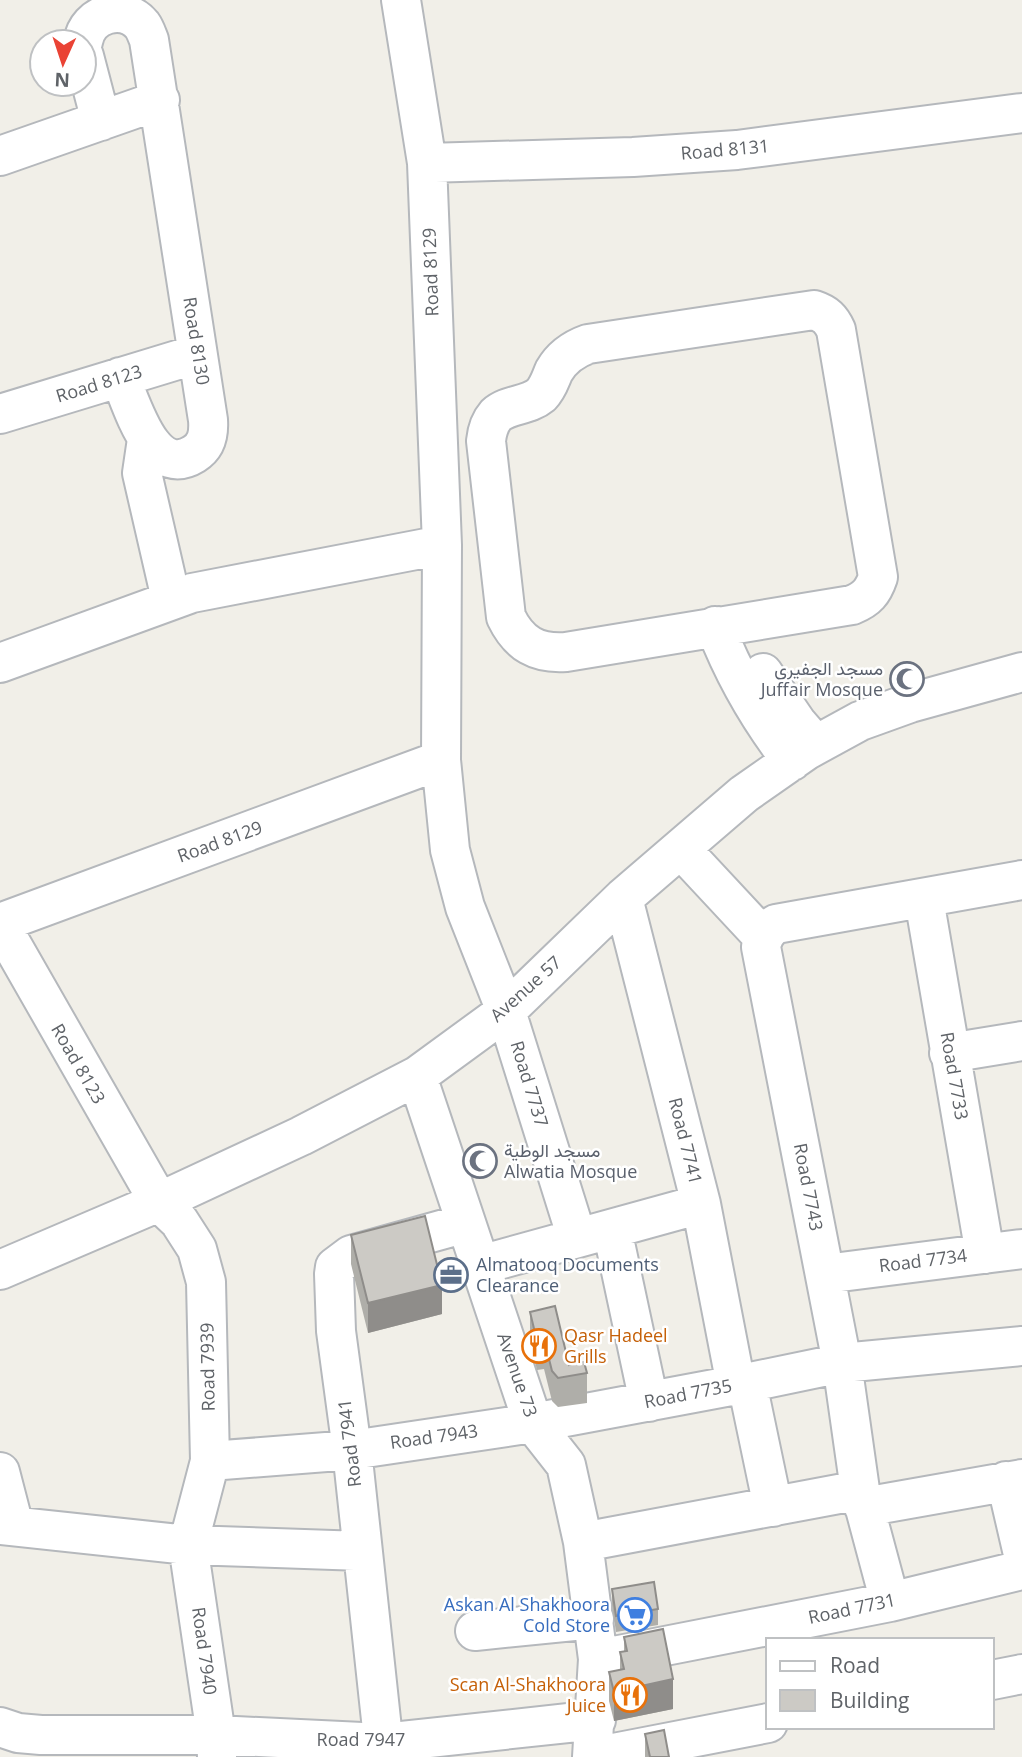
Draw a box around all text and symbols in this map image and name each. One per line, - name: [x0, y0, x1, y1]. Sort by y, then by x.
- north arrow: [28, 28, 98, 98]
- text: N: [54, 67, 71, 93]
- street label: Road 8131: [680, 133, 770, 165]
- street label: Road 8129: [416, 227, 444, 317]
- street label: Road 8130: [178, 295, 216, 387]
- street label: Road 8123: [53, 359, 145, 408]
- place label: مسجد الجفيري Juffair Mosque: [759, 656, 883, 701]
- mosque icon: مسجد الجفيري Juffair Mosque: [888, 660, 926, 698]
- street label: Road 8129: [174, 815, 265, 868]
- street label: Avenue 57: [485, 950, 566, 1027]
- street label: Road 8123: [46, 1019, 111, 1108]
- street label: Road 7733: [935, 1030, 975, 1122]
- street label: Road 7737: [505, 1038, 554, 1130]
- street label: Road 7741: [664, 1095, 708, 1187]
- place label: مسجد الوطية Alwatia Mosque: [504, 1138, 637, 1183]
- street label: Road 7743: [789, 1141, 829, 1233]
- mosque icon: مسجد الوطية Alwatia Mosque: [461, 1142, 499, 1180]
- street label: Road 7734: [877, 1243, 968, 1277]
- place label: Almatooq Documents Clearance: [476, 1252, 659, 1297]
- office icon: Almatooq Documents Clearance: [432, 1256, 470, 1294]
- street label: Road 7939: [194, 1322, 220, 1412]
- place label: Qasr Hadeel Grills: [564, 1323, 668, 1368]
- restaurant icon: Qasr Hadeel Grills: [520, 1327, 558, 1365]
- street label: Avenue 73: [492, 1329, 544, 1420]
- street label: Road 7735: [642, 1373, 734, 1413]
- street label: Road 7941: [332, 1398, 366, 1489]
- street label: Road 7943: [388, 1418, 479, 1454]
- street label: Road 7731: [806, 1587, 898, 1629]
- place label: Askan Al Shakhoora Cold Store: [444, 1592, 610, 1637]
- supermarket icon: Askan Al Shakhoora Cold Store: [616, 1596, 654, 1634]
- street label: Road 7940: [187, 1605, 223, 1696]
- legend: [766, 1638, 994, 1729]
- text: Road: [830, 1651, 880, 1679]
- place label: Scan Al-Shakhoora Juice: [450, 1672, 606, 1717]
- restaurant icon: Scan Al-Shakhoora Juice: [611, 1676, 649, 1714]
- text: Building: [830, 1686, 909, 1714]
- street label: Road 7947: [317, 1727, 405, 1751]

